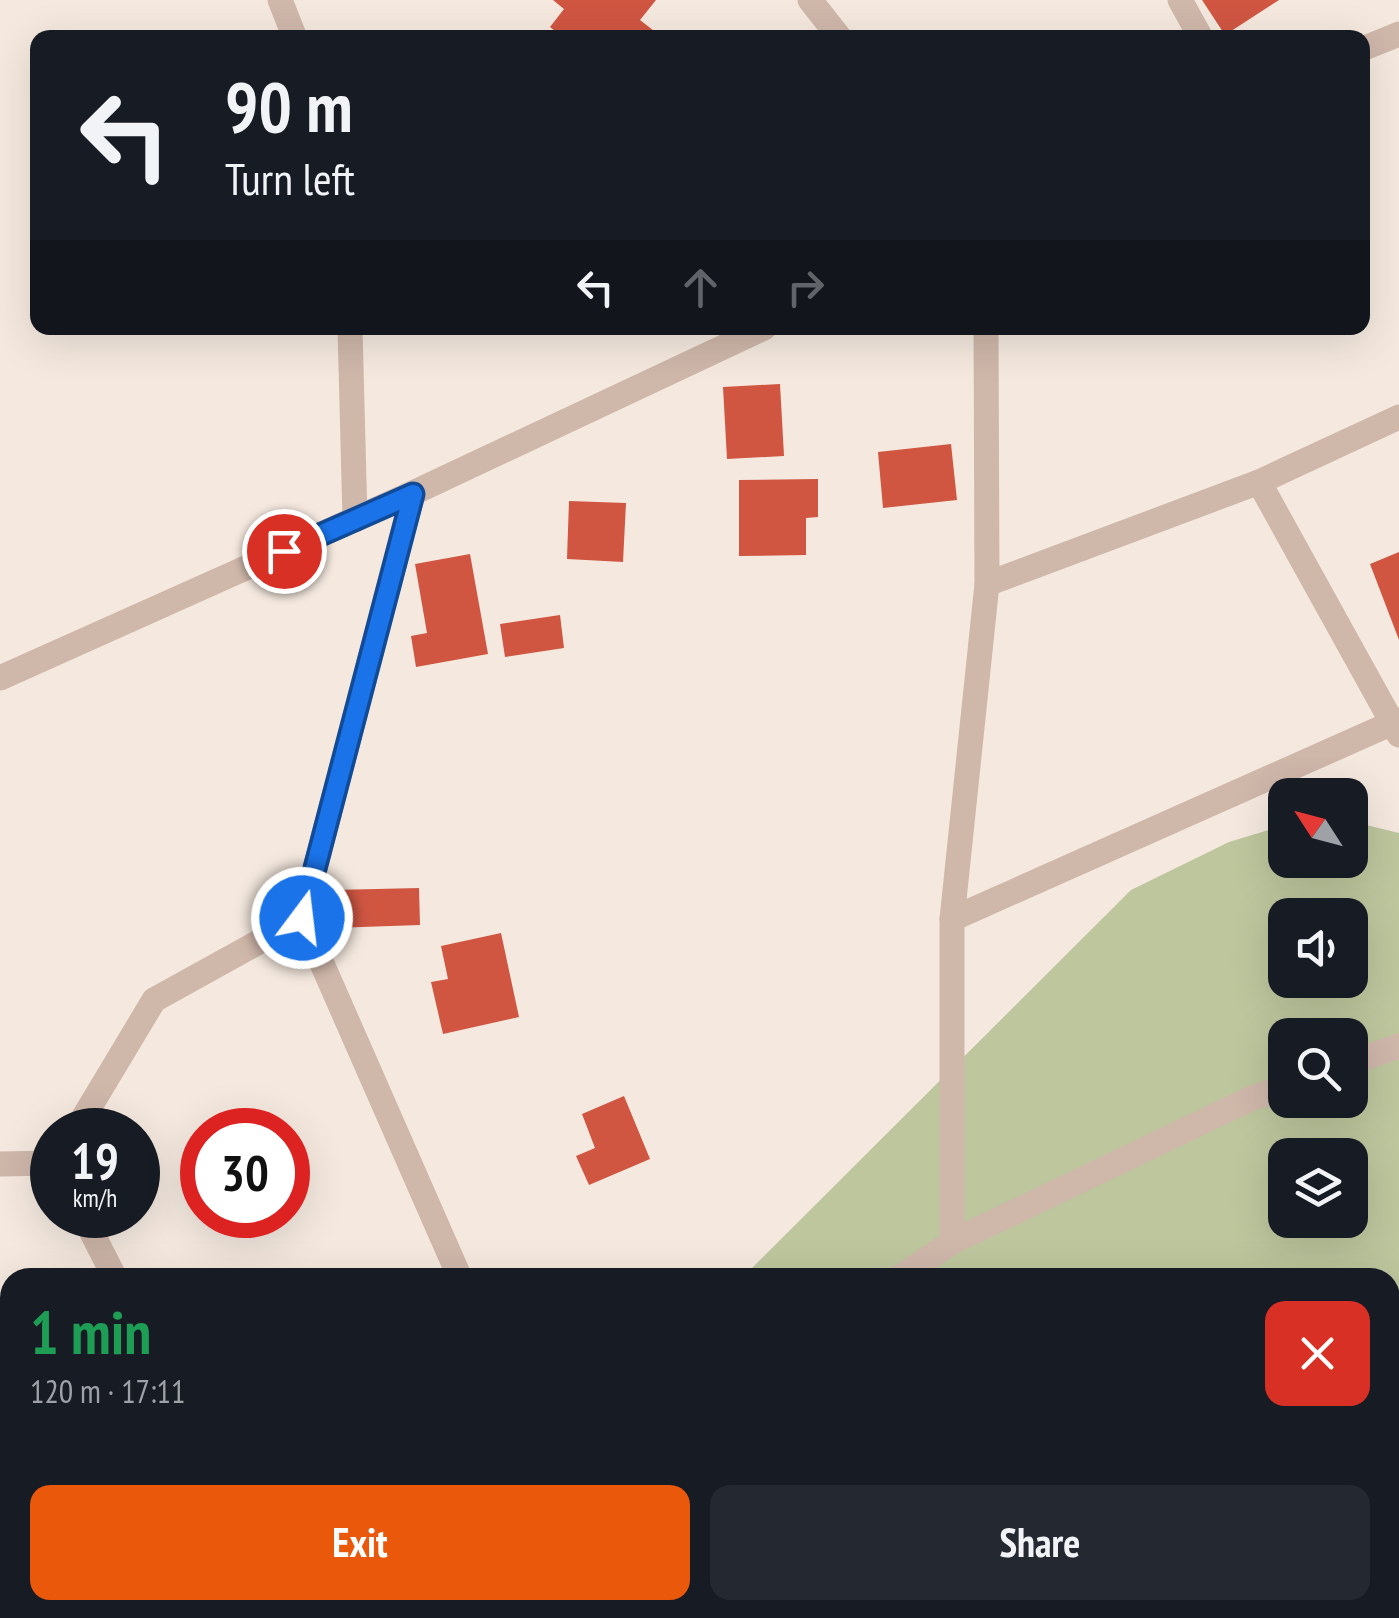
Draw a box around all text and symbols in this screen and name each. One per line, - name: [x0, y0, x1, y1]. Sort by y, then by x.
- text: 90 m: [225, 61, 353, 151]
- icon: left: [60, 70, 190, 200]
- text: Turn left: [225, 149, 355, 207]
- icon: left: [568, 260, 623, 315]
- icon: ahead: [673, 260, 728, 315]
- icon: right: [778, 260, 833, 315]
- pin: [242, 509, 327, 594]
- icon: arrive: [257, 524, 312, 579]
- north arrow: [1268, 778, 1368, 878]
- map controls: [1268, 778, 1368, 1238]
- position arrow: [250, 866, 354, 970]
- button: sound: [1268, 898, 1368, 998]
- button: search: [1268, 1018, 1368, 1118]
- speed limit sign: 30: [180, 1108, 310, 1238]
- text: 19: [71, 1128, 119, 1193]
- button: layers: [1268, 1138, 1368, 1238]
- text: km/h: [73, 1182, 117, 1214]
- text: 1 min: [30, 1293, 151, 1371]
- button: close: [1265, 1301, 1370, 1406]
- text: 120 m · 17:11: [30, 1370, 185, 1412]
- button: Exit: [30, 1485, 690, 1600]
- button: Share: [710, 1485, 1370, 1600]

